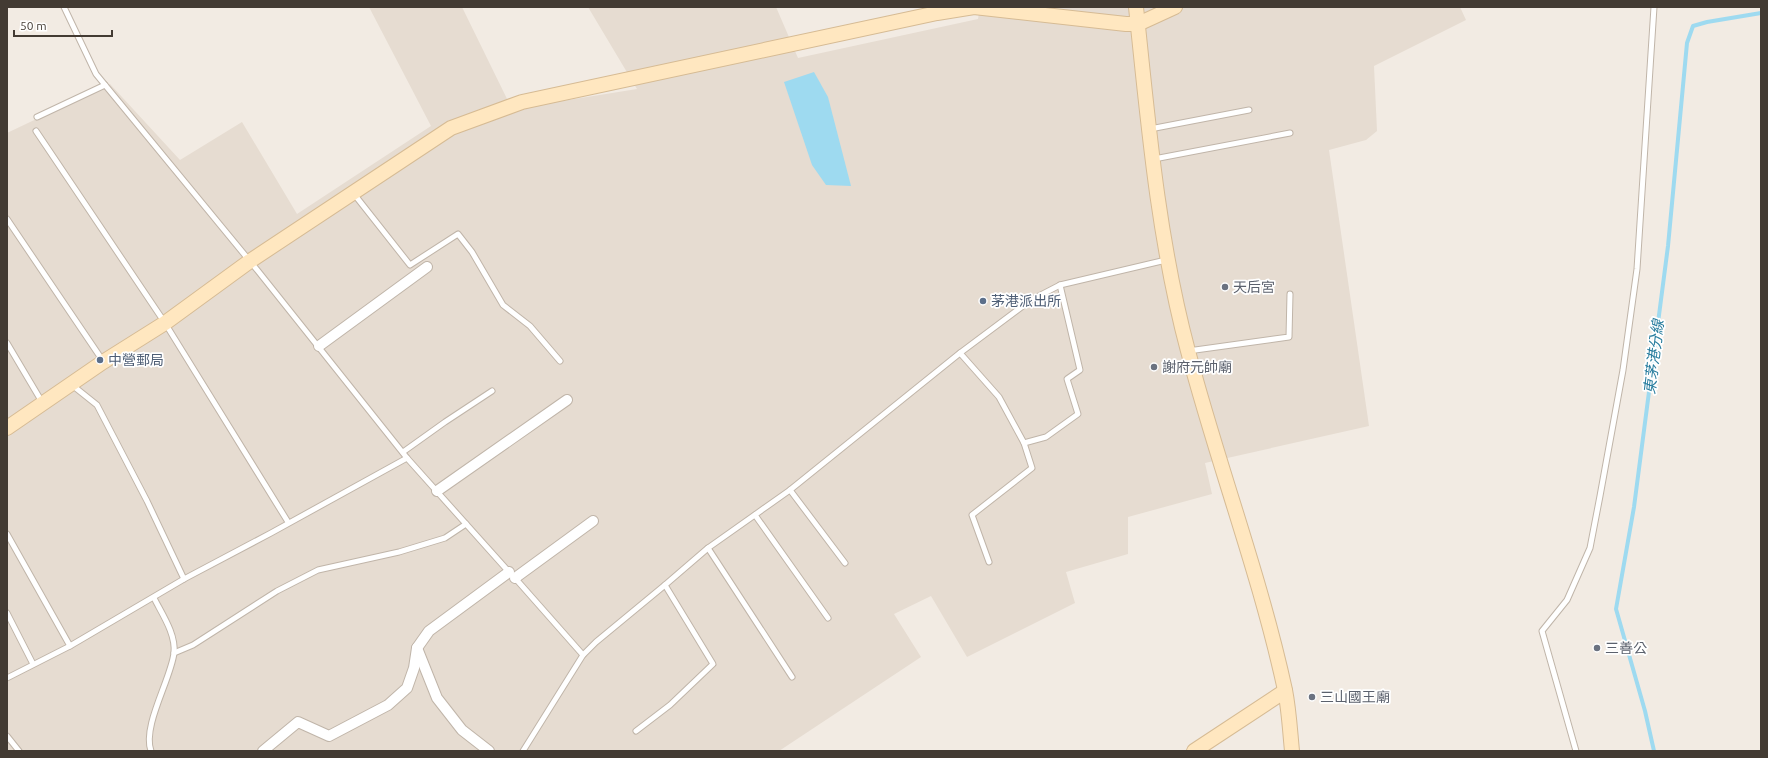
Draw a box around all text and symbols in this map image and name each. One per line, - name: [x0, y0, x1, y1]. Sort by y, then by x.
- scale bar: [14, 12, 112, 38]
- text: 50 m: [20, 19, 47, 32]
- place label: 天后宮: [1233, 279, 1275, 295]
- marker: 天后宮: [1220, 282, 1230, 292]
- place label: 茅港派出所: [991, 293, 1061, 309]
- marker: 茅港派出所: [978, 296, 988, 306]
- water label: 東茅港分線: [1640, 317, 1667, 395]
- place label: 中營郵局: [108, 352, 164, 368]
- marker: 中營郵局: [95, 355, 105, 365]
- place label: 謝府元帥廟: [1162, 359, 1232, 375]
- marker: 謝府元帥廟: [1149, 362, 1159, 372]
- place label: 三善公: [1605, 640, 1647, 656]
- marker: 三善公: [1592, 643, 1602, 653]
- place label: 三山國王廟: [1320, 689, 1390, 705]
- marker: 三山國王廟: [1307, 692, 1317, 702]

